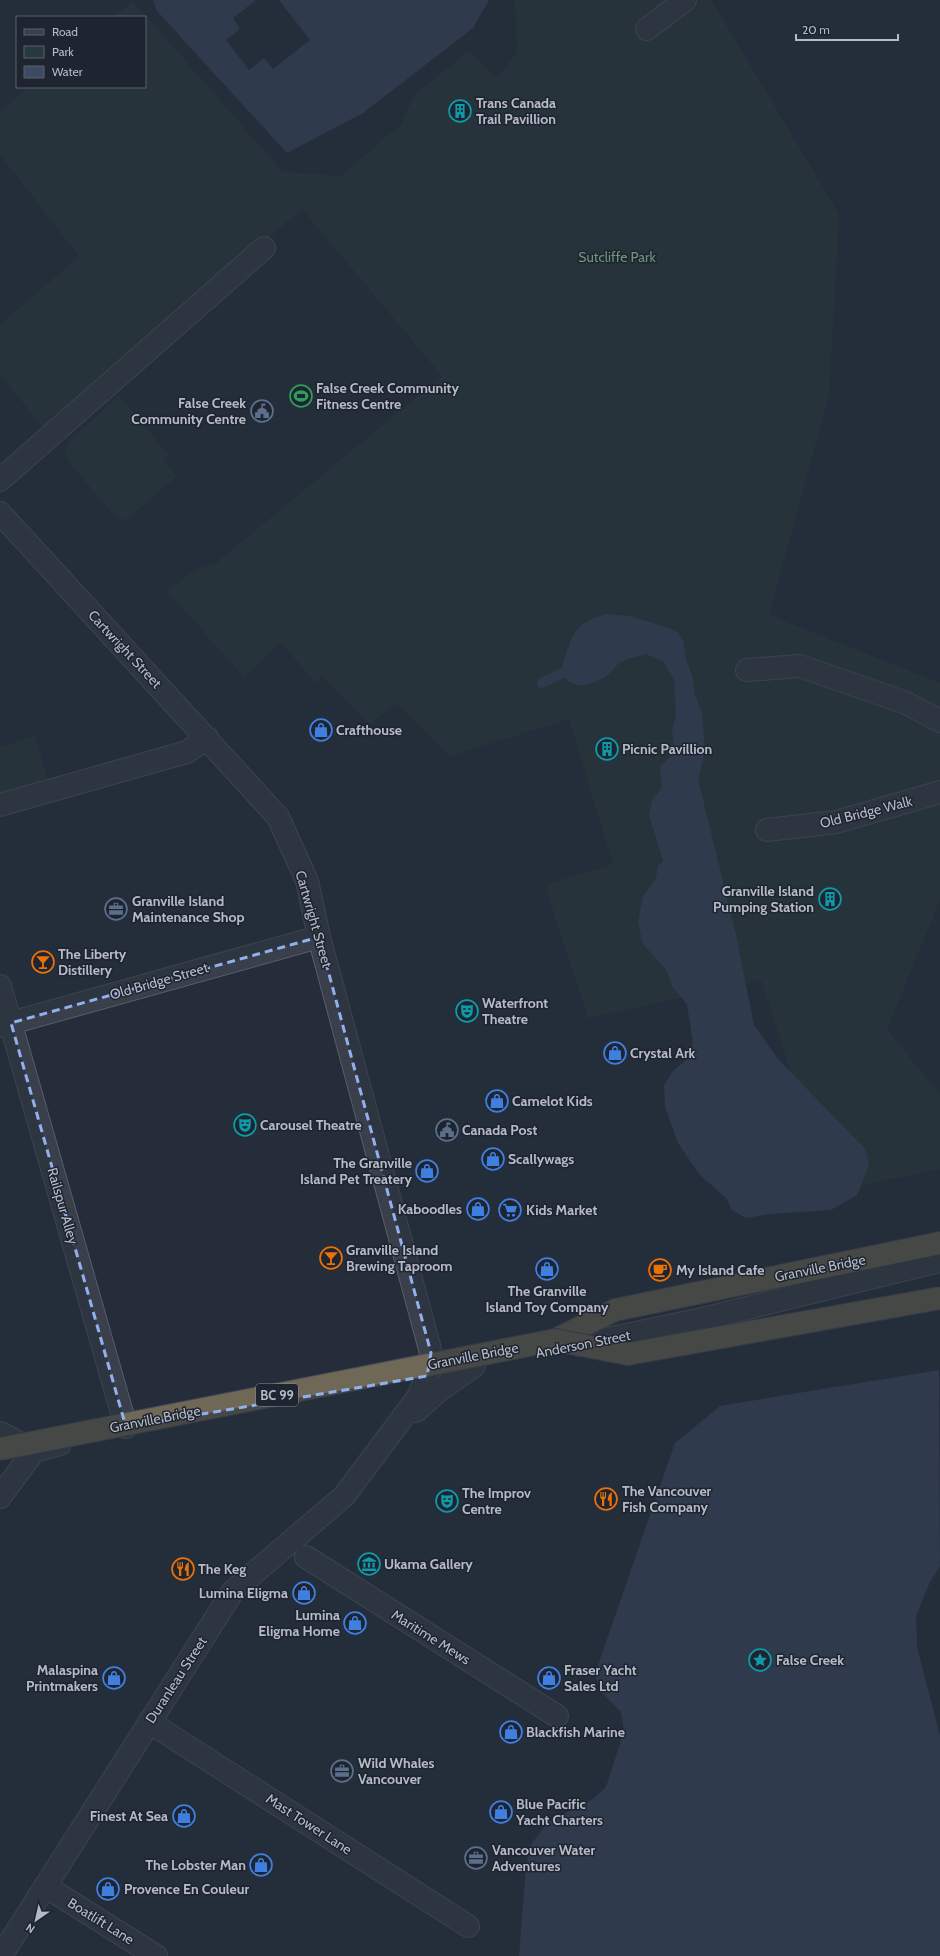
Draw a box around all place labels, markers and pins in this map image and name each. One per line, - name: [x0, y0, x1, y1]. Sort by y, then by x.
- place label: Trans Canada Trail Pavillion: [476, 94, 556, 128]
- building icon: Trans Canada Trail Pavillion: [447, 98, 473, 124]
- place label: False Creek Community Fitness Centre: [316, 379, 459, 413]
- sports icon: False Creek Community Fitness Centre: [288, 383, 314, 409]
- place label: False Creek Community Centre: [131, 394, 246, 428]
- public building icon: False Creek Community Centre: [249, 398, 275, 424]
- shop icon: Crafthouse: [308, 717, 334, 743]
- place label: Crafthouse: [336, 721, 402, 739]
- building icon: Picnic Pavillion: [594, 736, 620, 762]
- place label: Picnic Pavillion: [622, 740, 712, 758]
- place label: Granville Island Pumping Station: [713, 882, 814, 916]
- building icon: Granville Island Pumping Station: [817, 886, 843, 912]
- place label: Granville Island Maintenance Shop: [132, 892, 244, 926]
- office icon: Granville Island Maintenance Shop: [103, 896, 129, 922]
- place label: The Liberty Distillery: [58, 945, 127, 979]
- bar icon: The Liberty Distillery: [30, 949, 56, 975]
- place label: Waterfront Theatre: [482, 994, 548, 1028]
- theatre icon: Waterfront Theatre: [454, 998, 480, 1024]
- shop icon: Crystal Ark: [602, 1040, 628, 1066]
- place label: Crystal Ark: [630, 1044, 696, 1062]
- shop icon: Camelot Kids: [484, 1088, 510, 1114]
- place label: Camelot Kids: [512, 1092, 593, 1110]
- theatre icon: Carousel Theatre: [232, 1112, 258, 1138]
- place label: Carousel Theatre: [260, 1116, 362, 1134]
- public building icon: Canada Post: [434, 1117, 460, 1143]
- place label: Canada Post: [462, 1121, 537, 1139]
- shop icon: Scallywags: [480, 1146, 506, 1172]
- place label: Scallywags: [508, 1150, 574, 1168]
- place label: The Granville Island Pet Treatery: [300, 1154, 412, 1188]
- shop icon: The Granville Island Pet Treatery: [414, 1158, 440, 1184]
- shop icon: Kaboodles: [465, 1196, 491, 1222]
- supermarket icon: Kids Market: [497, 1197, 523, 1223]
- place label: Kaboodles: [398, 1200, 462, 1218]
- place label: Kids Market: [526, 1201, 597, 1219]
- place label: Granville Island Brewing Taproom: [346, 1241, 452, 1275]
- bar icon: Granville Island Brewing Taproom: [318, 1245, 344, 1271]
- shop icon: The Granville Island Toy Company: [534, 1256, 560, 1282]
- cafe icon: My Island Cafe: [647, 1257, 673, 1283]
- place label: My Island Cafe: [676, 1261, 765, 1279]
- place label: The Granville Island Toy Company: [485, 1282, 609, 1316]
- place label: The Vancouver Fish Company: [622, 1482, 712, 1516]
- place label: The Improv Centre: [462, 1484, 531, 1518]
- restaurant icon: The Vancouver Fish Company: [593, 1486, 619, 1512]
- theatre icon: The Improv Centre: [434, 1488, 460, 1514]
- museum icon: Ukama Gallery: [356, 1551, 382, 1577]
- place label: Ukama Gallery: [384, 1555, 473, 1573]
- restaurant icon: The Keg: [170, 1556, 196, 1582]
- place label: The Keg: [198, 1560, 246, 1578]
- shop icon: Lumina Eligma: [291, 1580, 317, 1606]
- place label: Lumina Eligma: [199, 1584, 288, 1602]
- place label: Lumina Eligma Home: [258, 1606, 340, 1640]
- shop icon: Lumina Eligma Home: [342, 1610, 368, 1636]
- place icon: False Creek: [747, 1647, 773, 1673]
- place label: False Creek: [776, 1651, 844, 1669]
- place label: Malaspina Printmakers: [26, 1661, 98, 1695]
- place label: Fraser Yacht Sales Ltd: [564, 1661, 637, 1695]
- shop icon: Malaspina Printmakers: [101, 1665, 127, 1691]
- shop icon: Fraser Yacht Sales Ltd: [536, 1665, 562, 1691]
- shop icon: Blackfish Marine: [498, 1719, 524, 1745]
- place label: Blackfish Marine: [526, 1723, 625, 1741]
- place label: Wild Whales Vancouver: [358, 1754, 435, 1788]
- office icon: Wild Whales Vancouver: [329, 1758, 355, 1784]
- place label: Blue Pacific Yacht Charters: [515, 1795, 603, 1829]
- shop icon: Blue Pacific Yacht Charters: [488, 1799, 514, 1825]
- shop icon: Finest At Sea: [171, 1803, 197, 1829]
- place label: Finest At Sea: [90, 1807, 168, 1825]
- place label: Vancouver Water Adventures: [492, 1841, 595, 1875]
- office icon: Vancouver Water Adventures: [463, 1845, 489, 1871]
- shop icon: The Lobster Man: [248, 1852, 274, 1878]
- place label: The Lobster Man: [145, 1856, 246, 1874]
- shop icon: Provence En Couleur: [95, 1876, 121, 1902]
- place label: Provence En Couleur: [124, 1880, 249, 1898]

